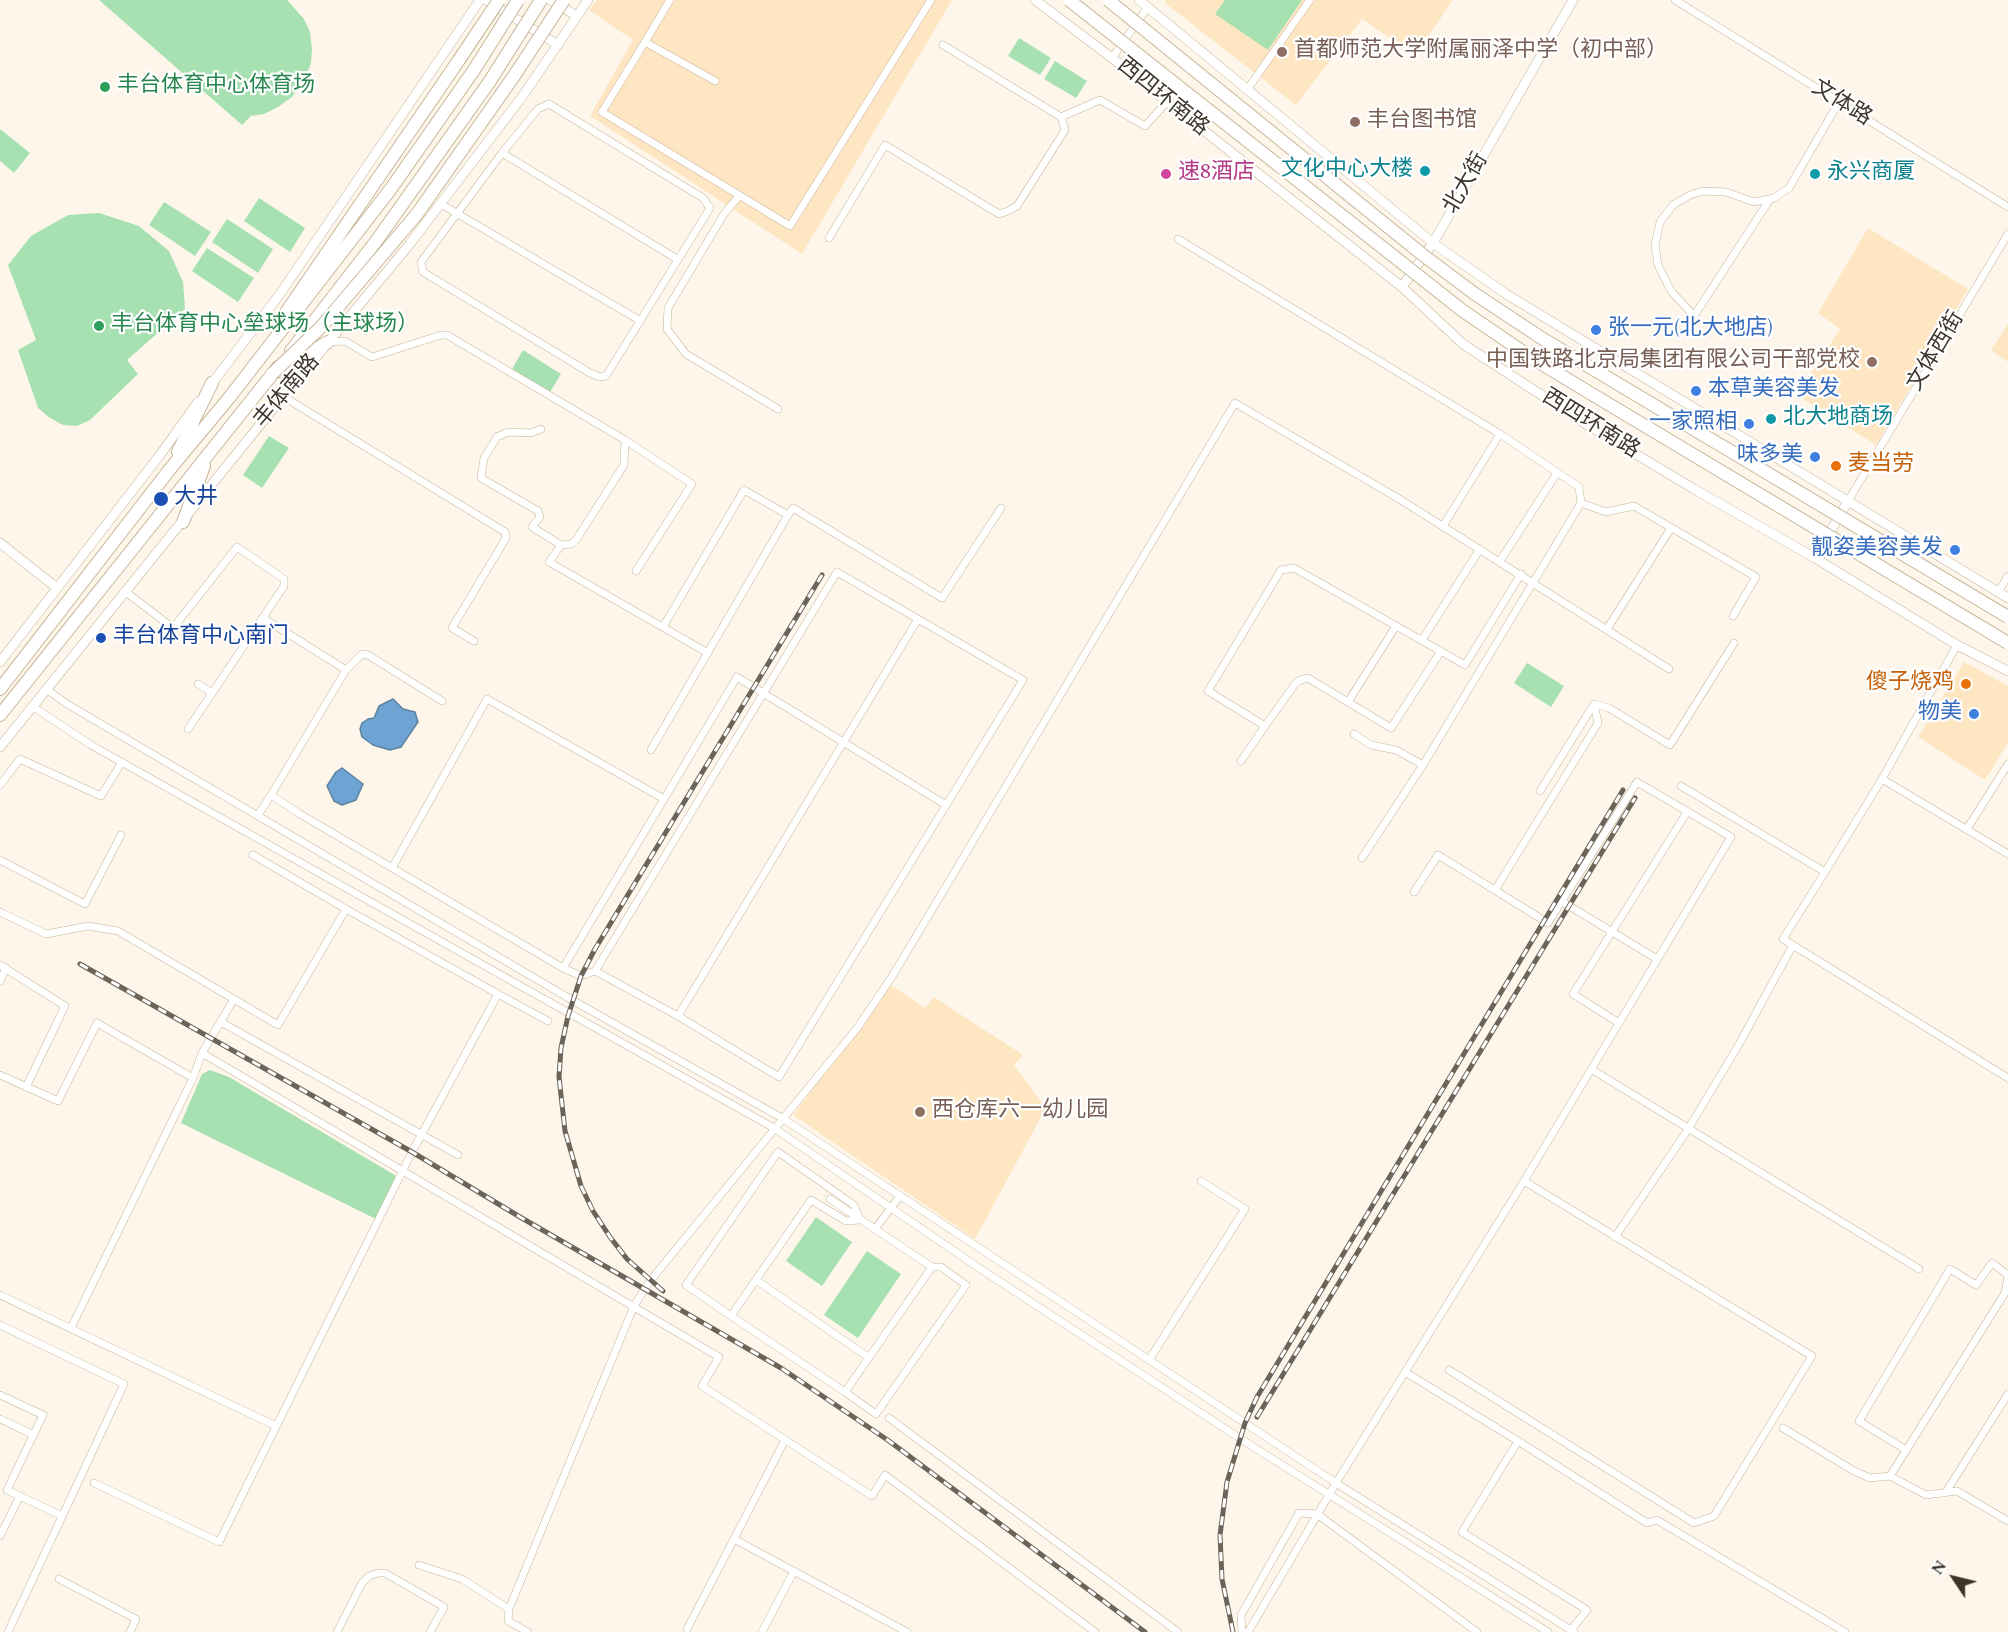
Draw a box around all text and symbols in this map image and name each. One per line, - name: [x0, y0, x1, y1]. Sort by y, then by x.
- place label: 首都师范大学附属丽泽中学（初中部）: [1294, 39, 1668, 65]
- marker: 首都师范大学附属丽泽中学（初中部）: [1275, 45, 1289, 59]
- street label: 西四环南路: [1111, 53, 1213, 143]
- place label: 丰台体育中心体育场: [117, 74, 315, 100]
- street label: 文体路: [1806, 75, 1876, 133]
- marker: 丰台体育中心体育场: [98, 80, 112, 94]
- place label: 丰台图书馆: [1367, 109, 1477, 135]
- marker: 丰台图书馆: [1348, 115, 1362, 129]
- street label: 北大街: [1439, 149, 1495, 219]
- place label: 文化中心大楼: [1281, 158, 1413, 184]
- place label: 速8酒店: [1178, 161, 1255, 187]
- place label: 永兴商厦: [1827, 161, 1915, 187]
- marker: 文化中心大楼: [1418, 164, 1432, 178]
- marker: 速8酒店: [1159, 167, 1173, 181]
- marker: 永兴商厦: [1808, 167, 1822, 181]
- street label: 文体西街: [1903, 307, 1971, 397]
- place label: 丰台体育中心垒球场（主球场）: [111, 313, 419, 339]
- place label: 张一元(北大地店): [1608, 317, 1773, 343]
- marker: 丰台体育中心垒球场（主球场）: [92, 319, 106, 333]
- marker: 张一元(北大地店): [1589, 323, 1603, 337]
- place label: 中国铁路北京局集团有限公司干部党校: [1486, 349, 1860, 375]
- street label: 丰体南路: [250, 350, 326, 434]
- marker: 中国铁路北京局集团有限公司干部党校: [1865, 355, 1879, 369]
- place label: 本草美容美发: [1708, 378, 1840, 404]
- marker: 本草美容美发: [1689, 384, 1703, 398]
- street label: 西四环南路: [1536, 385, 1644, 465]
- place label: 北大地商场: [1783, 406, 1893, 432]
- place label: 一家照相: [1649, 411, 1737, 437]
- marker: 北大地商场: [1764, 412, 1778, 426]
- marker: 一家照相: [1742, 417, 1756, 431]
- place label: 味多美: [1737, 444, 1803, 470]
- marker: 味多美: [1808, 450, 1822, 464]
- place label: 麦当劳: [1848, 453, 1914, 479]
- marker: 麦当劳: [1829, 459, 1843, 473]
- place label: 大井: [174, 486, 218, 512]
- marker: 大井: [152, 490, 170, 508]
- place label: 靓姿美容美发: [1811, 537, 1943, 563]
- marker: 靓姿美容美发: [1948, 543, 1962, 557]
- place label: 丰台体育中心南门: [113, 625, 289, 651]
- marker: 丰台体育中心南门: [94, 631, 108, 645]
- place label: 傻子烧鸡: [1866, 671, 1954, 697]
- marker: 傻子烧鸡: [1959, 677, 1973, 691]
- place label: 物美: [1918, 701, 1962, 727]
- marker: 物美: [1967, 707, 1981, 721]
- place label: 西仓库六一幼儿园: [932, 1099, 1108, 1125]
- marker: 西仓库六一幼儿园: [913, 1105, 927, 1119]
- north arrow: [1924, 1548, 1984, 1608]
- text: N: [1926, 1555, 1953, 1580]

